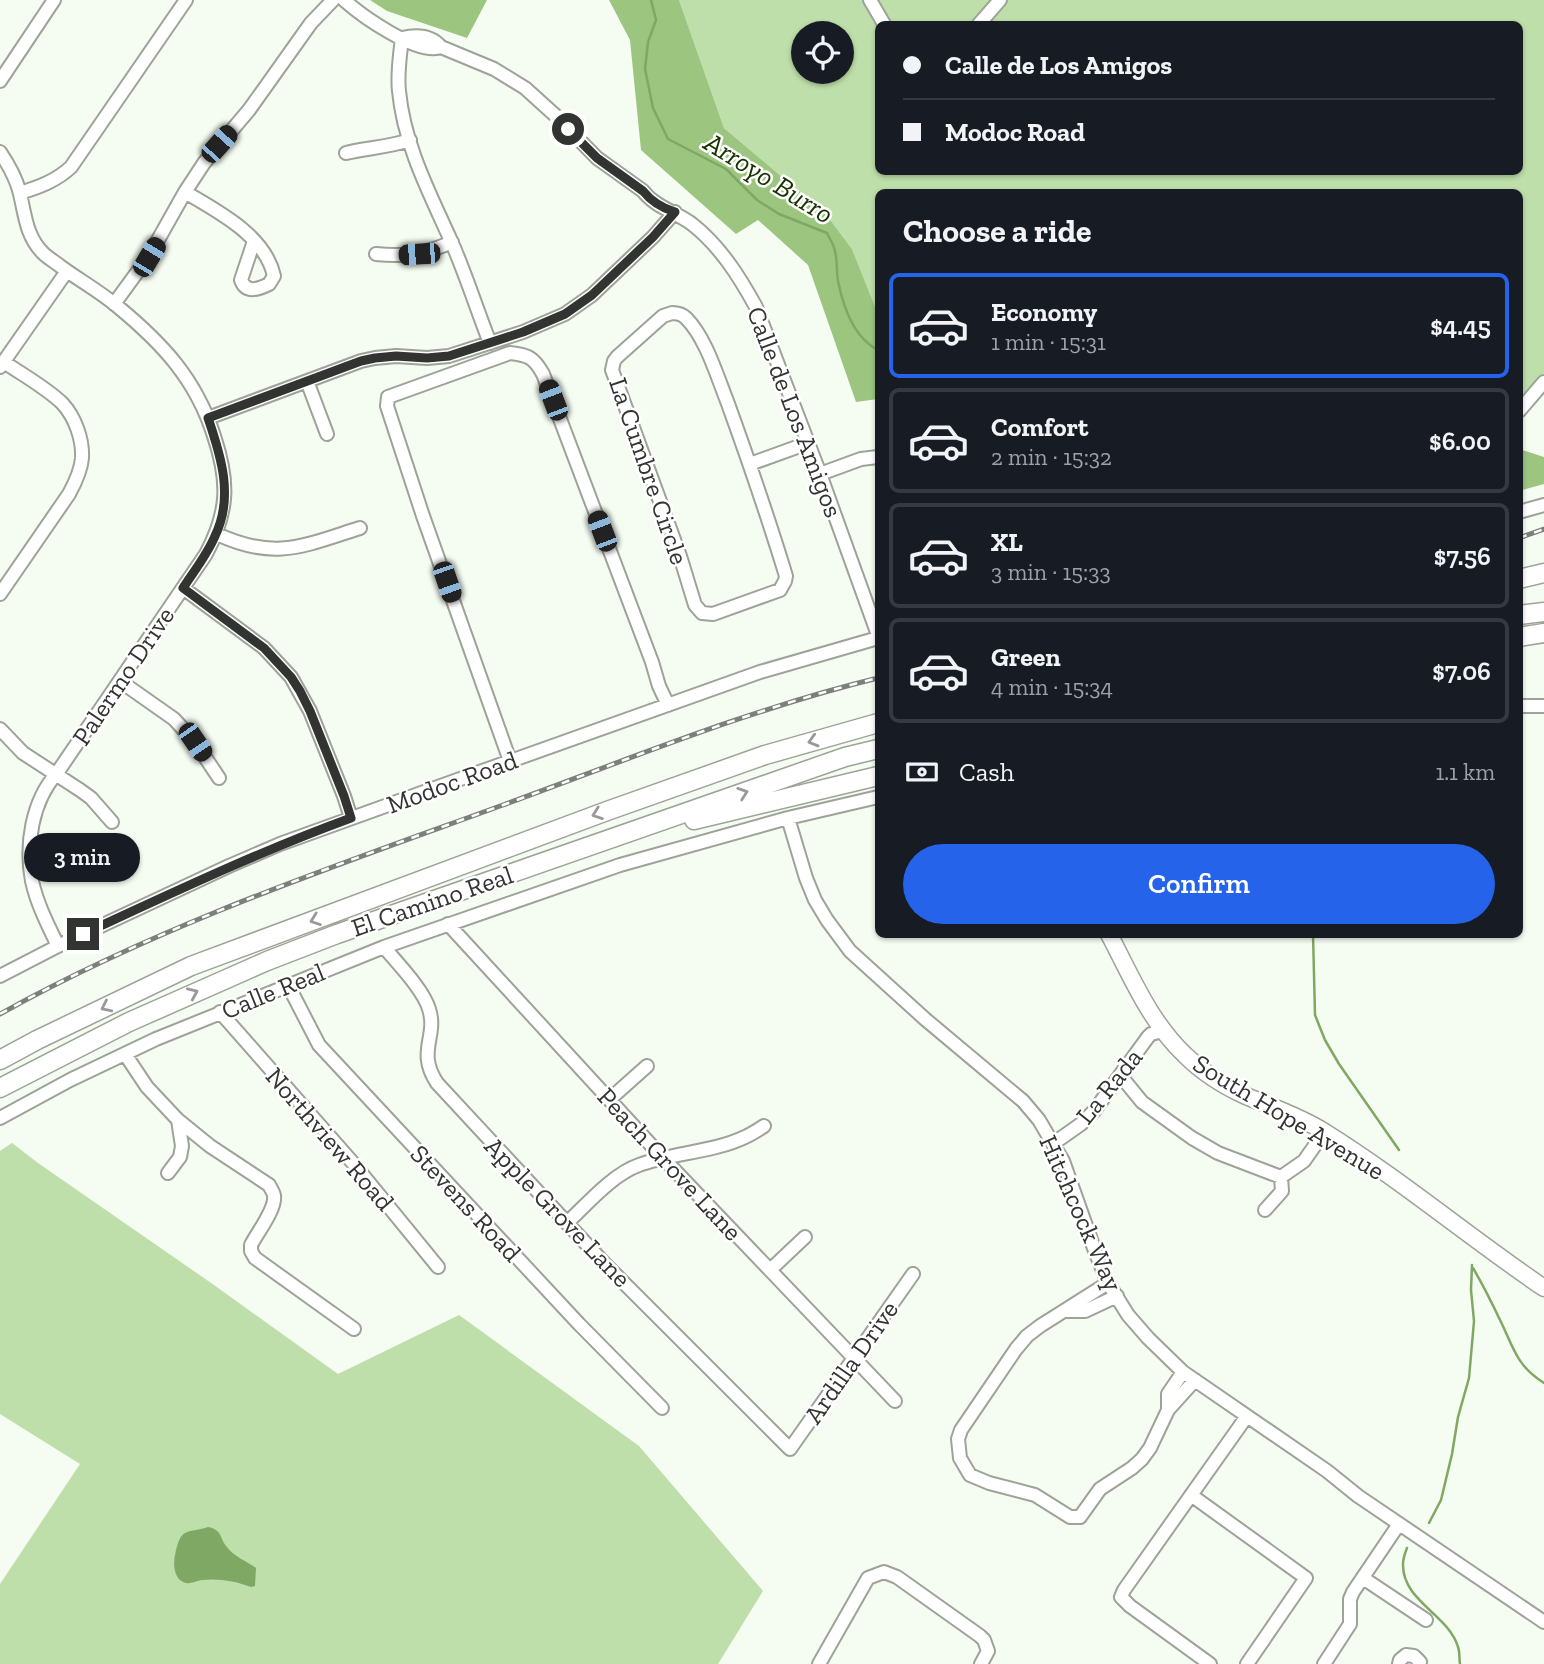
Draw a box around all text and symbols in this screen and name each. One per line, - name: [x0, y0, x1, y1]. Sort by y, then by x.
- map controls: [791, 21, 854, 84]
- button: locate: [791, 21, 854, 84]
- text: Calle de Los Amigos: [945, 49, 1172, 81]
- route start: [552, 113, 584, 145]
- text: Modoc Road: [945, 116, 1085, 148]
- car: [198, 121, 241, 167]
- water label: Arroyo Burro: [698, 125, 840, 231]
- text: Choose a ride: [903, 212, 1091, 250]
- car: [130, 234, 169, 280]
- car: [398, 242, 441, 266]
- icon: car: [907, 294, 970, 357]
- text: Economy: [991, 296, 1097, 328]
- street label: Calle de Los Amigos: [740, 302, 850, 522]
- text: $4.45: [1430, 310, 1491, 342]
- text: 1 min · 15:31: [991, 328, 1106, 356]
- street label: La Cumbre Circle: [602, 373, 696, 569]
- car: [536, 377, 571, 423]
- icon: car: [907, 409, 970, 472]
- text: Comfort: [991, 411, 1088, 443]
- text: $6.00: [1429, 425, 1491, 457]
- text: 2 min · 15:32: [991, 443, 1112, 471]
- car: [585, 508, 620, 554]
- icon: car: [907, 524, 970, 587]
- text: XL: [991, 526, 1023, 558]
- text: $7.56: [1434, 540, 1491, 572]
- text: 3 min · 15:33: [991, 558, 1111, 586]
- car: [431, 559, 464, 605]
- street label: Palermo Drive: [65, 601, 181, 751]
- icon: car: [907, 639, 970, 702]
- text: Green: [991, 641, 1061, 673]
- text: $7.06: [1432, 655, 1491, 687]
- text: 4 min · 15:34: [991, 673, 1113, 701]
- car: [175, 719, 216, 765]
- one-way arrow: [807, 733, 819, 748]
- street label: Modoc Road: [382, 744, 522, 820]
- icon: cash: [903, 753, 941, 791]
- text: Cash: [959, 756, 1014, 788]
- text: 1.1 km: [1435, 758, 1495, 786]
- one-way arrow: [737, 787, 749, 801]
- one-way arrow: [592, 806, 604, 820]
- callout: 3 min: [25, 832, 141, 881]
- text: 3 min: [54, 843, 110, 871]
- button: Confirm: [903, 844, 1495, 924]
- street label: El Camino Real: [347, 858, 517, 944]
- one-way arrow: [310, 911, 322, 925]
- route end: [67, 918, 99, 950]
- street label: Calle Real: [217, 956, 329, 1026]
- one-way arrow: [186, 987, 198, 1001]
- one-way arrow: [100, 999, 113, 1013]
- street label: La Rada: [1069, 1041, 1149, 1130]
- street label: South Hope Avenue: [1187, 1047, 1391, 1187]
- street label: Northview Road: [259, 1061, 401, 1217]
- street label: Peach Grove Lane: [591, 1081, 749, 1247]
- street label: Apple Grove Lane: [478, 1130, 638, 1294]
- street label: Hitchcock Way: [1032, 1130, 1130, 1297]
- street label: Stevens Road: [404, 1138, 528, 1268]
- street label: Ardilla Drive: [797, 1294, 905, 1430]

